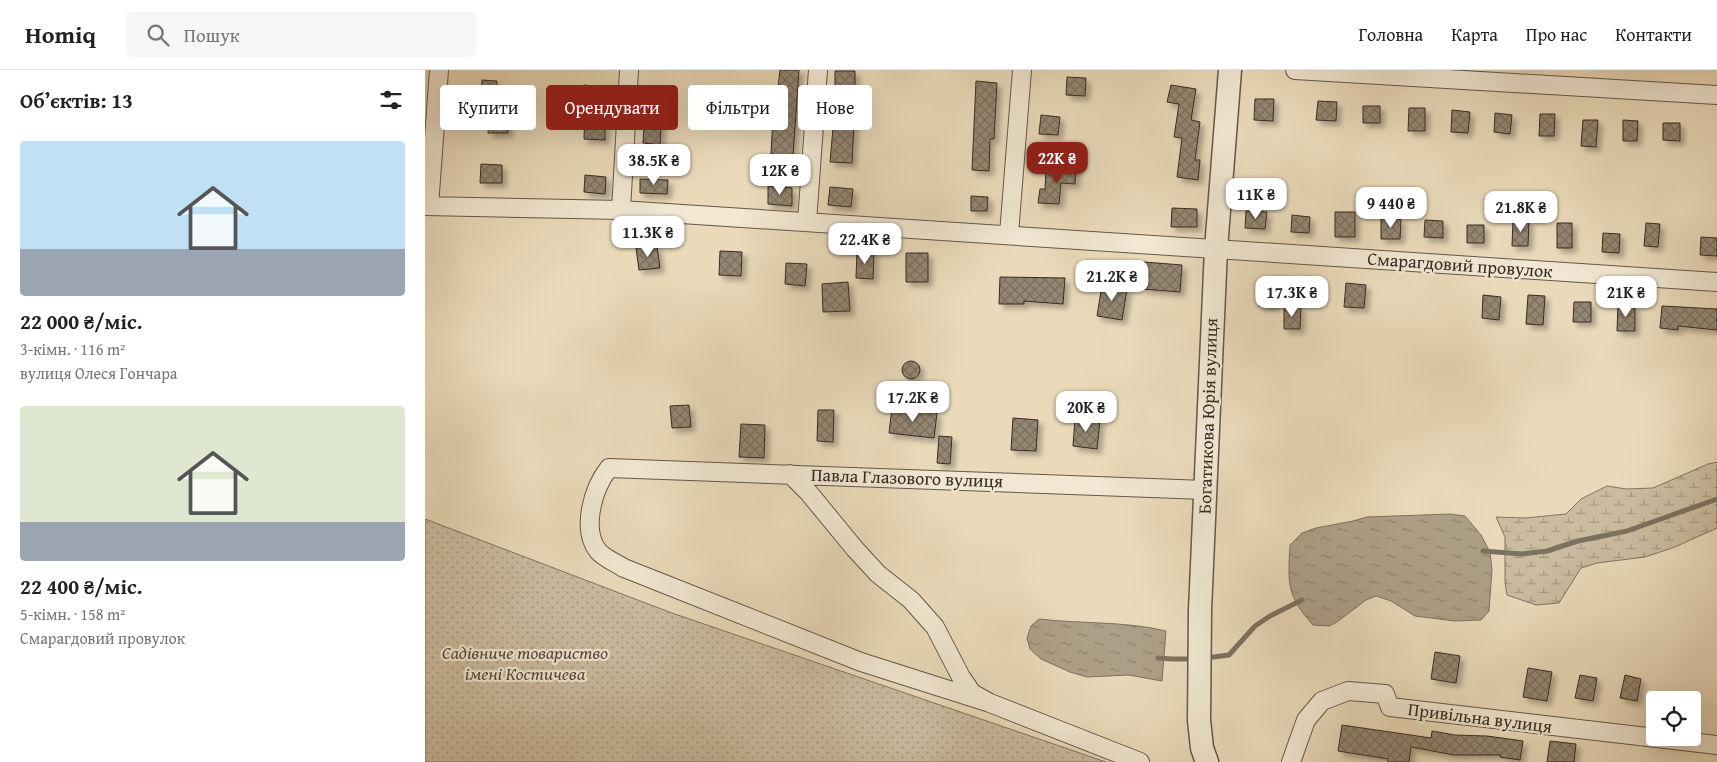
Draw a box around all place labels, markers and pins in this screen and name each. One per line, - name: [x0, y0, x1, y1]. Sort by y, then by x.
- pin: 22K ₴: [1022, 142, 1092, 184]
- pin: 38.5K ₴: [608, 144, 700, 186]
- pin: 12K ₴: [745, 154, 815, 196]
- pin: 11K ₴: [1221, 178, 1291, 220]
- pin: 9 440 ₴: [1345, 186, 1437, 229]
- pin: 21.8K ₴: [1475, 190, 1567, 233]
- pin: 11.3K ₴: [602, 216, 694, 258]
- pin: 22.4K ₴: [819, 222, 911, 265]
- pin: 21.2K ₴: [1066, 260, 1158, 302]
- pin: 17.3K ₴: [1246, 276, 1338, 318]
- pin: 21K ₴: [1591, 276, 1661, 318]
- pin: 17.2K ₴: [867, 380, 959, 423]
- pin: 20K ₴: [1051, 390, 1121, 433]

